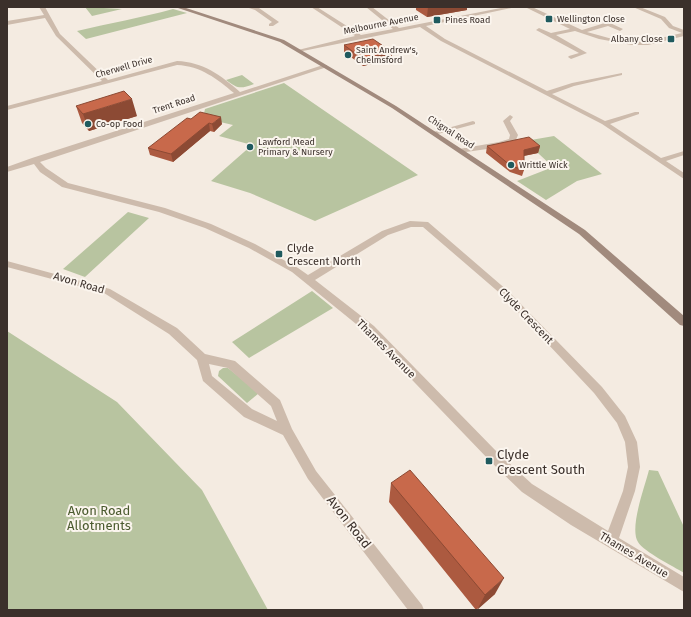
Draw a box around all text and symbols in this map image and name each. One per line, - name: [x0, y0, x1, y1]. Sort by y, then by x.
- street label: Melbourne Avenue: [343, 12, 419, 36]
- marker: Wellington Close: [544, 14, 554, 24]
- place label: Wellington Close: [557, 14, 625, 24]
- marker: Pines Road: [432, 15, 442, 25]
- place label: Pines Road: [445, 15, 490, 25]
- place label: Albany Close: [611, 34, 663, 44]
- marker: Albany Close: [666, 34, 676, 44]
- place label: Saint Andrew's, Chelmsford: [356, 45, 418, 65]
- marker: Saint Andrew's, Chelmsford: [343, 50, 353, 60]
- street label: Cherwell Drive: [94, 54, 154, 80]
- street label: Trent Road: [151, 92, 197, 116]
- street label: Chignal Road: [426, 113, 476, 151]
- marker: Co-op Food: [83, 119, 93, 129]
- place label: Co-op Food: [96, 119, 143, 129]
- place label: Lawford Mead Primary & Nursery: [258, 137, 333, 157]
- marker: Lawford Mead Primary & Nursery: [245, 142, 255, 152]
- marker: Writtle Wick: [506, 160, 516, 170]
- place label: Writtle Wick: [519, 160, 568, 170]
- place label: Clyde Crescent North: [287, 242, 361, 268]
- marker: Clyde Crescent North: [274, 249, 284, 259]
- street label: Avon Road: [52, 269, 106, 297]
- street label: Clyde Crescent: [496, 285, 556, 347]
- street label: Thames Avenue: [354, 317, 418, 381]
- place label: Clyde Crescent South: [497, 447, 585, 477]
- marker: Clyde Crescent South: [484, 456, 494, 466]
- street label: Avon Road: [324, 493, 374, 551]
- park label: Avon Road Allotments: [67, 503, 131, 533]
- street label: Thames Avenue: [597, 529, 671, 581]

